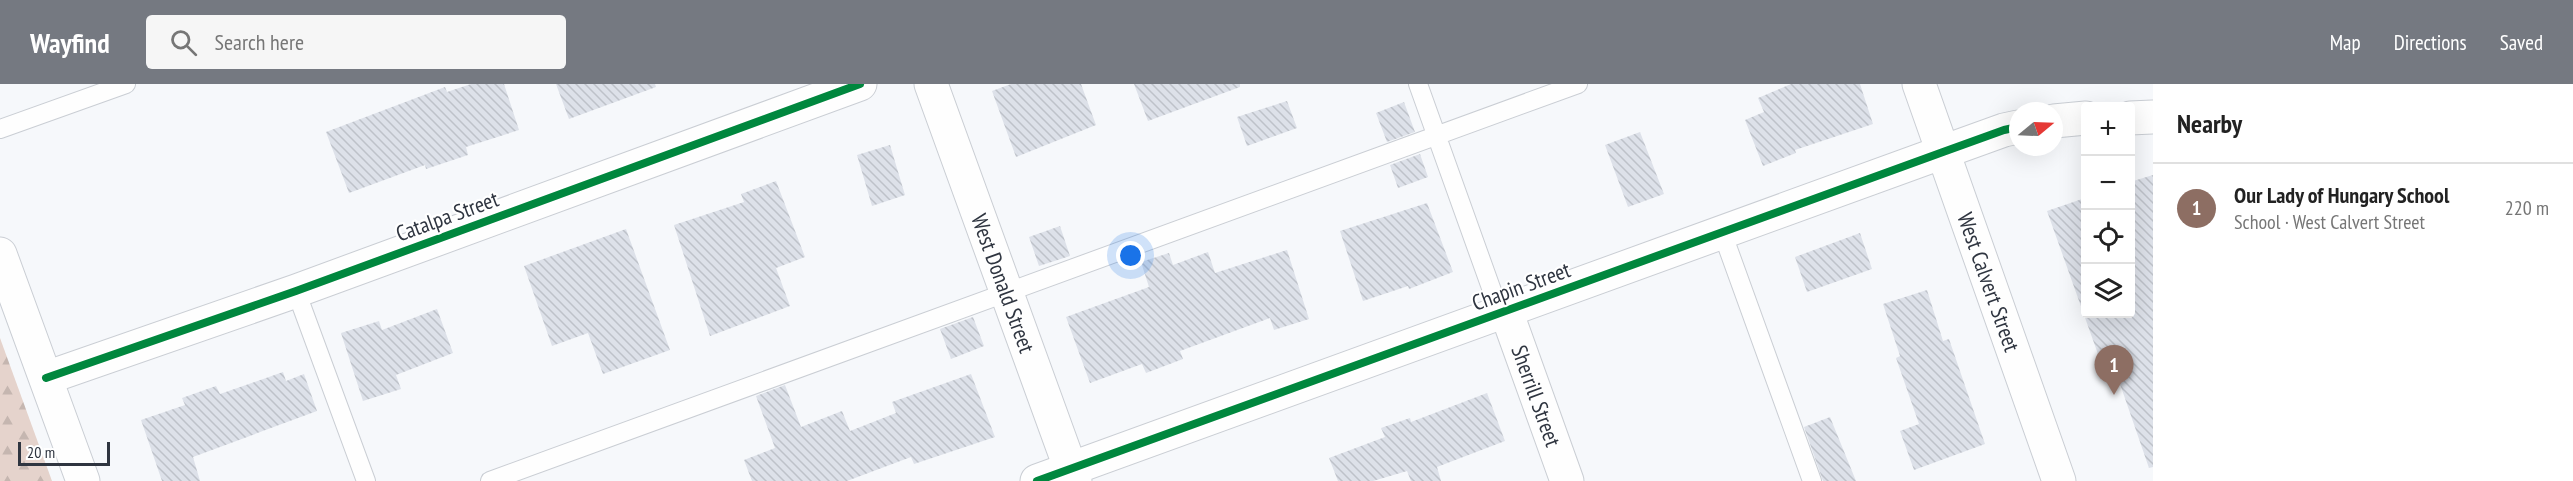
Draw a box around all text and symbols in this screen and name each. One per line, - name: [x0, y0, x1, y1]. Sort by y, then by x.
- search box: [146, 15, 566, 69]
- text: Wayfind: [30, 24, 110, 61]
- icon: search: [167, 26, 200, 59]
- text: Search here: [215, 28, 304, 56]
- text: Map: [2330, 29, 2361, 56]
- text: Directions: [2394, 29, 2467, 56]
- text: Saved: [2500, 29, 2543, 56]
- north arrow: [2009, 102, 2063, 156]
- map controls: [2081, 102, 2135, 318]
- button: +: [2081, 102, 2135, 156]
- text: Nearby: [2177, 107, 2242, 140]
- button: −: [2081, 156, 2135, 210]
- text: Our Lady of Hungary School: [2234, 181, 2449, 209]
- street label: Catalpa Street: [392, 185, 502, 247]
- text: 1: [2192, 195, 2201, 221]
- text: 220 m: [2505, 195, 2549, 221]
- street label: West Calvert Street: [1951, 209, 2026, 355]
- text: School · West Calvert Street: [2234, 209, 2425, 235]
- street label: West Donald Street: [965, 210, 1041, 357]
- button: locate: [2081, 210, 2135, 264]
- your location: [1116, 241, 1145, 270]
- street label: Chapin Street: [1468, 255, 1574, 317]
- button: layers: [2081, 264, 2135, 318]
- street label: Sherrill Street: [1505, 341, 1567, 450]
- pin: 1: [2094, 346, 2134, 395]
- scale bar: [18, 439, 110, 466]
- text: 20 m: [27, 442, 55, 462]

